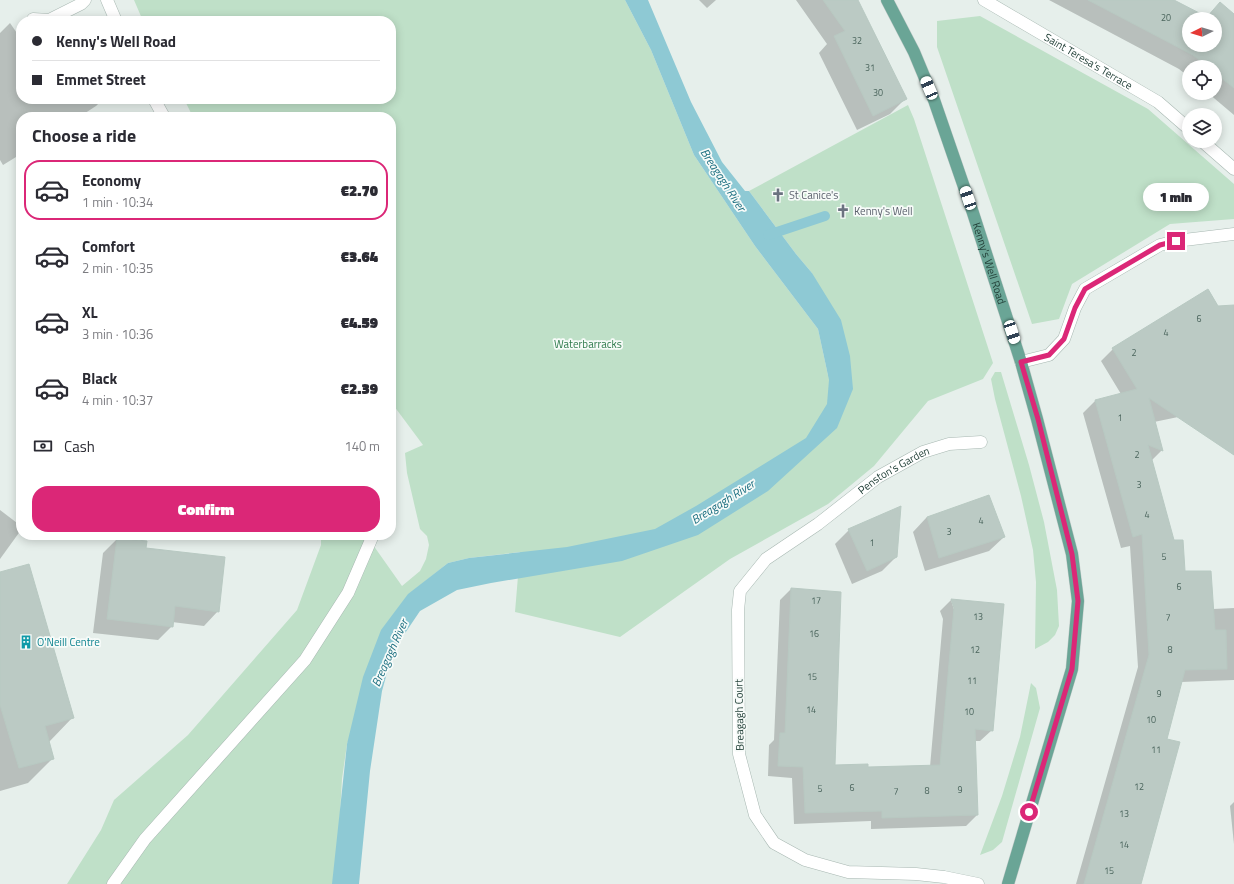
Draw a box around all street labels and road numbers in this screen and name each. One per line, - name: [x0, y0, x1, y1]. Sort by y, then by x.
- street label: Saint Teresa's Terrace: [1041, 29, 1136, 94]
- street label: Kenny's Well Road: [969, 220, 1010, 306]
- street label: Penston's Garden: [854, 442, 931, 498]
- street label: Breagagh Court: [730, 679, 748, 751]

